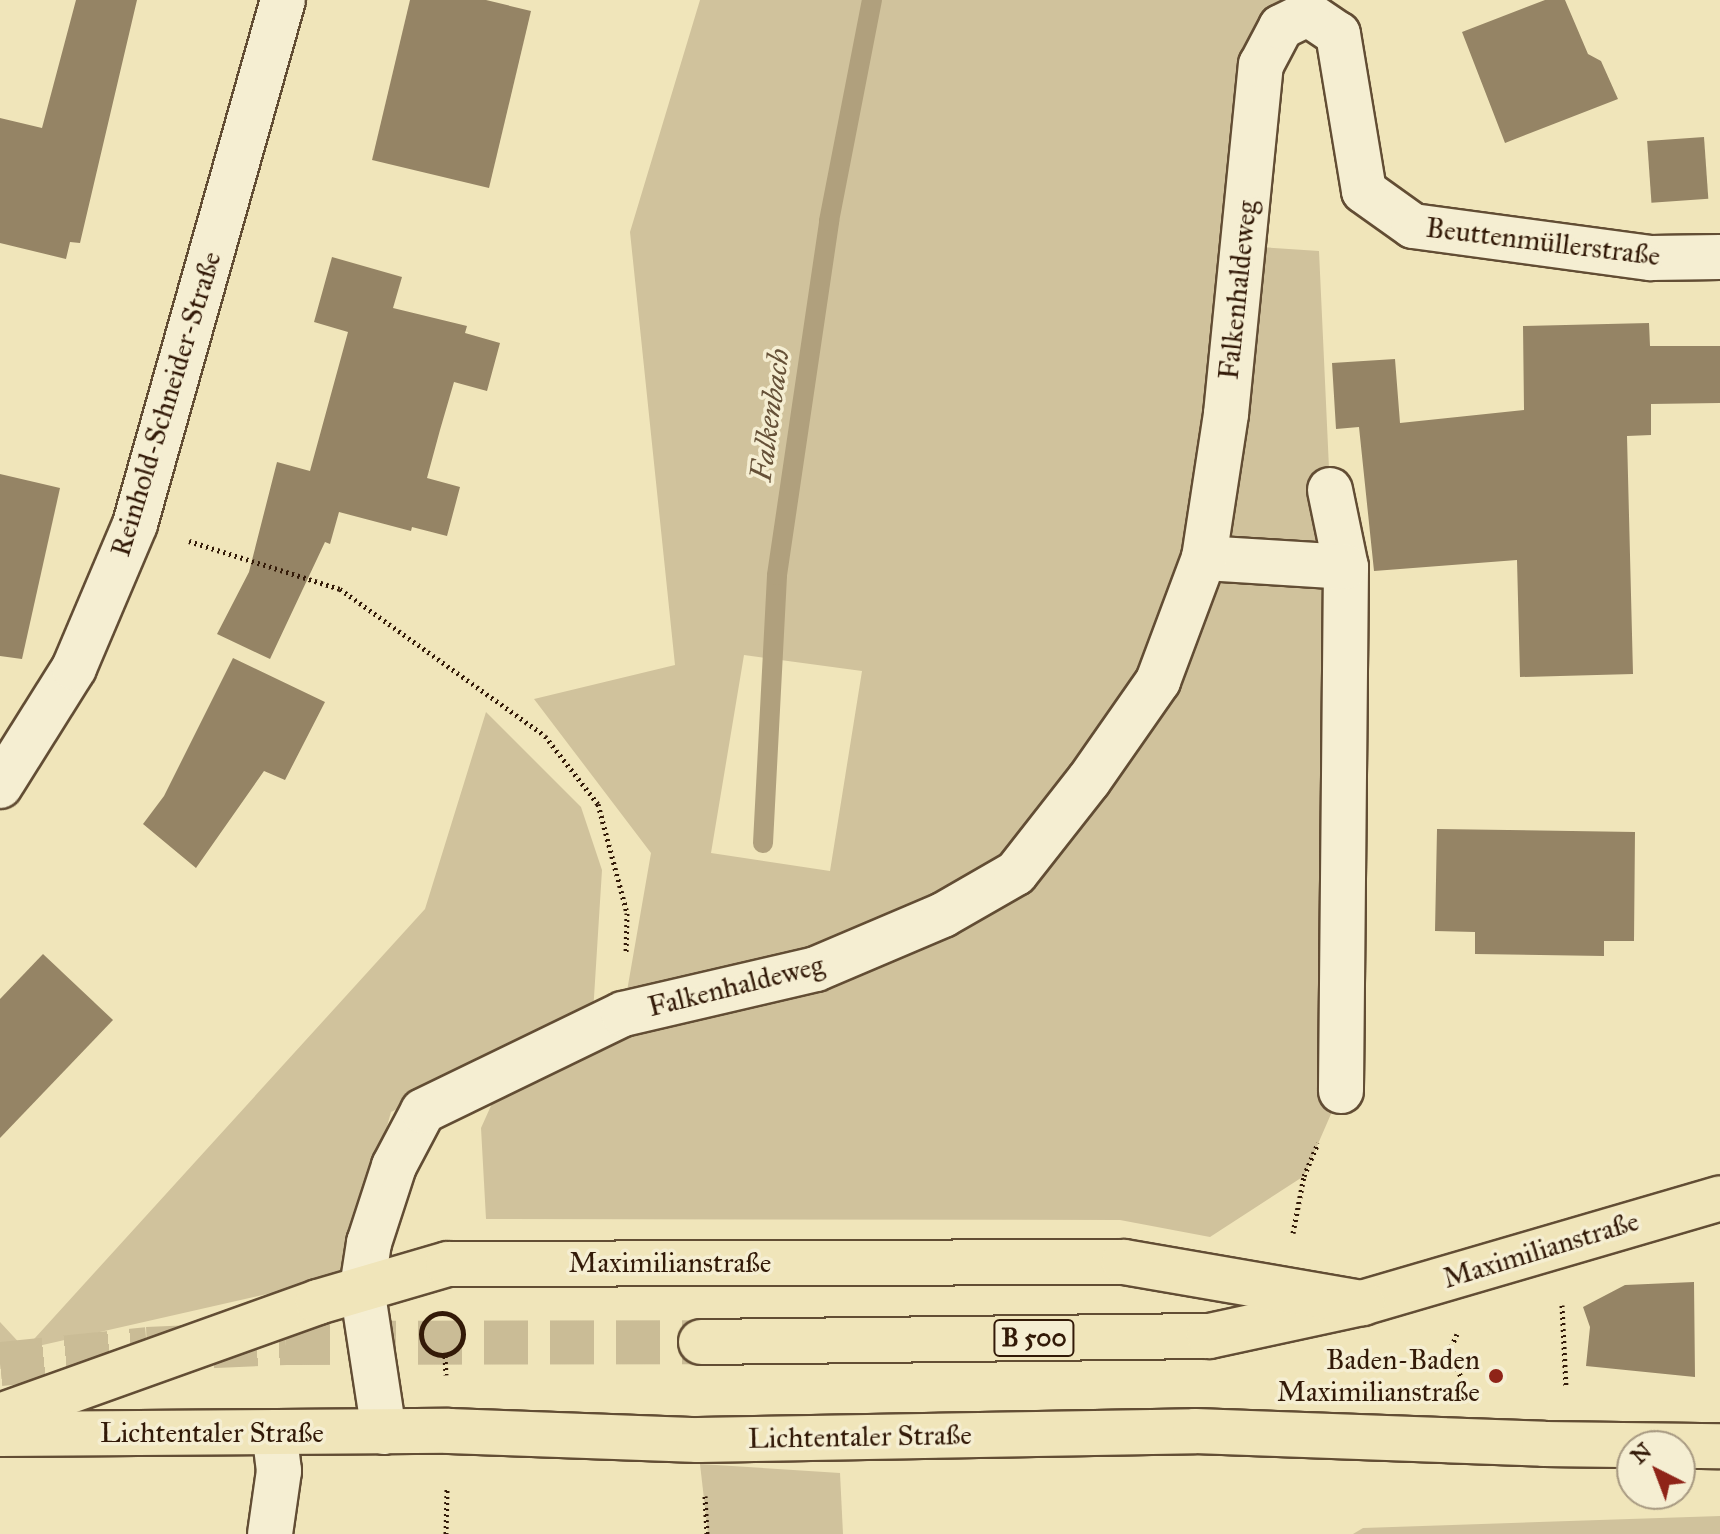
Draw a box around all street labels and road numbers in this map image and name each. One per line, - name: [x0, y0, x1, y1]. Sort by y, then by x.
- street label: Falkenhaldeweg: [1212, 199, 1264, 381]
- street label: Beuttenmüllerstraße: [1424, 211, 1662, 273]
- street label: Reinhold-Schneider-Straße: [104, 248, 228, 560]
- street label: Falkenhaldeweg: [645, 948, 827, 1024]
- street label: Maximilianstraße: [1439, 1204, 1643, 1296]
- street label: Maximilianstraße: [569, 1246, 771, 1280]
- road number: B 500: [992, 1316, 1076, 1360]
- street label: Lichtentaler Straße: [100, 1416, 324, 1450]
- street label: Lichtentaler Straße: [748, 1418, 972, 1456]

